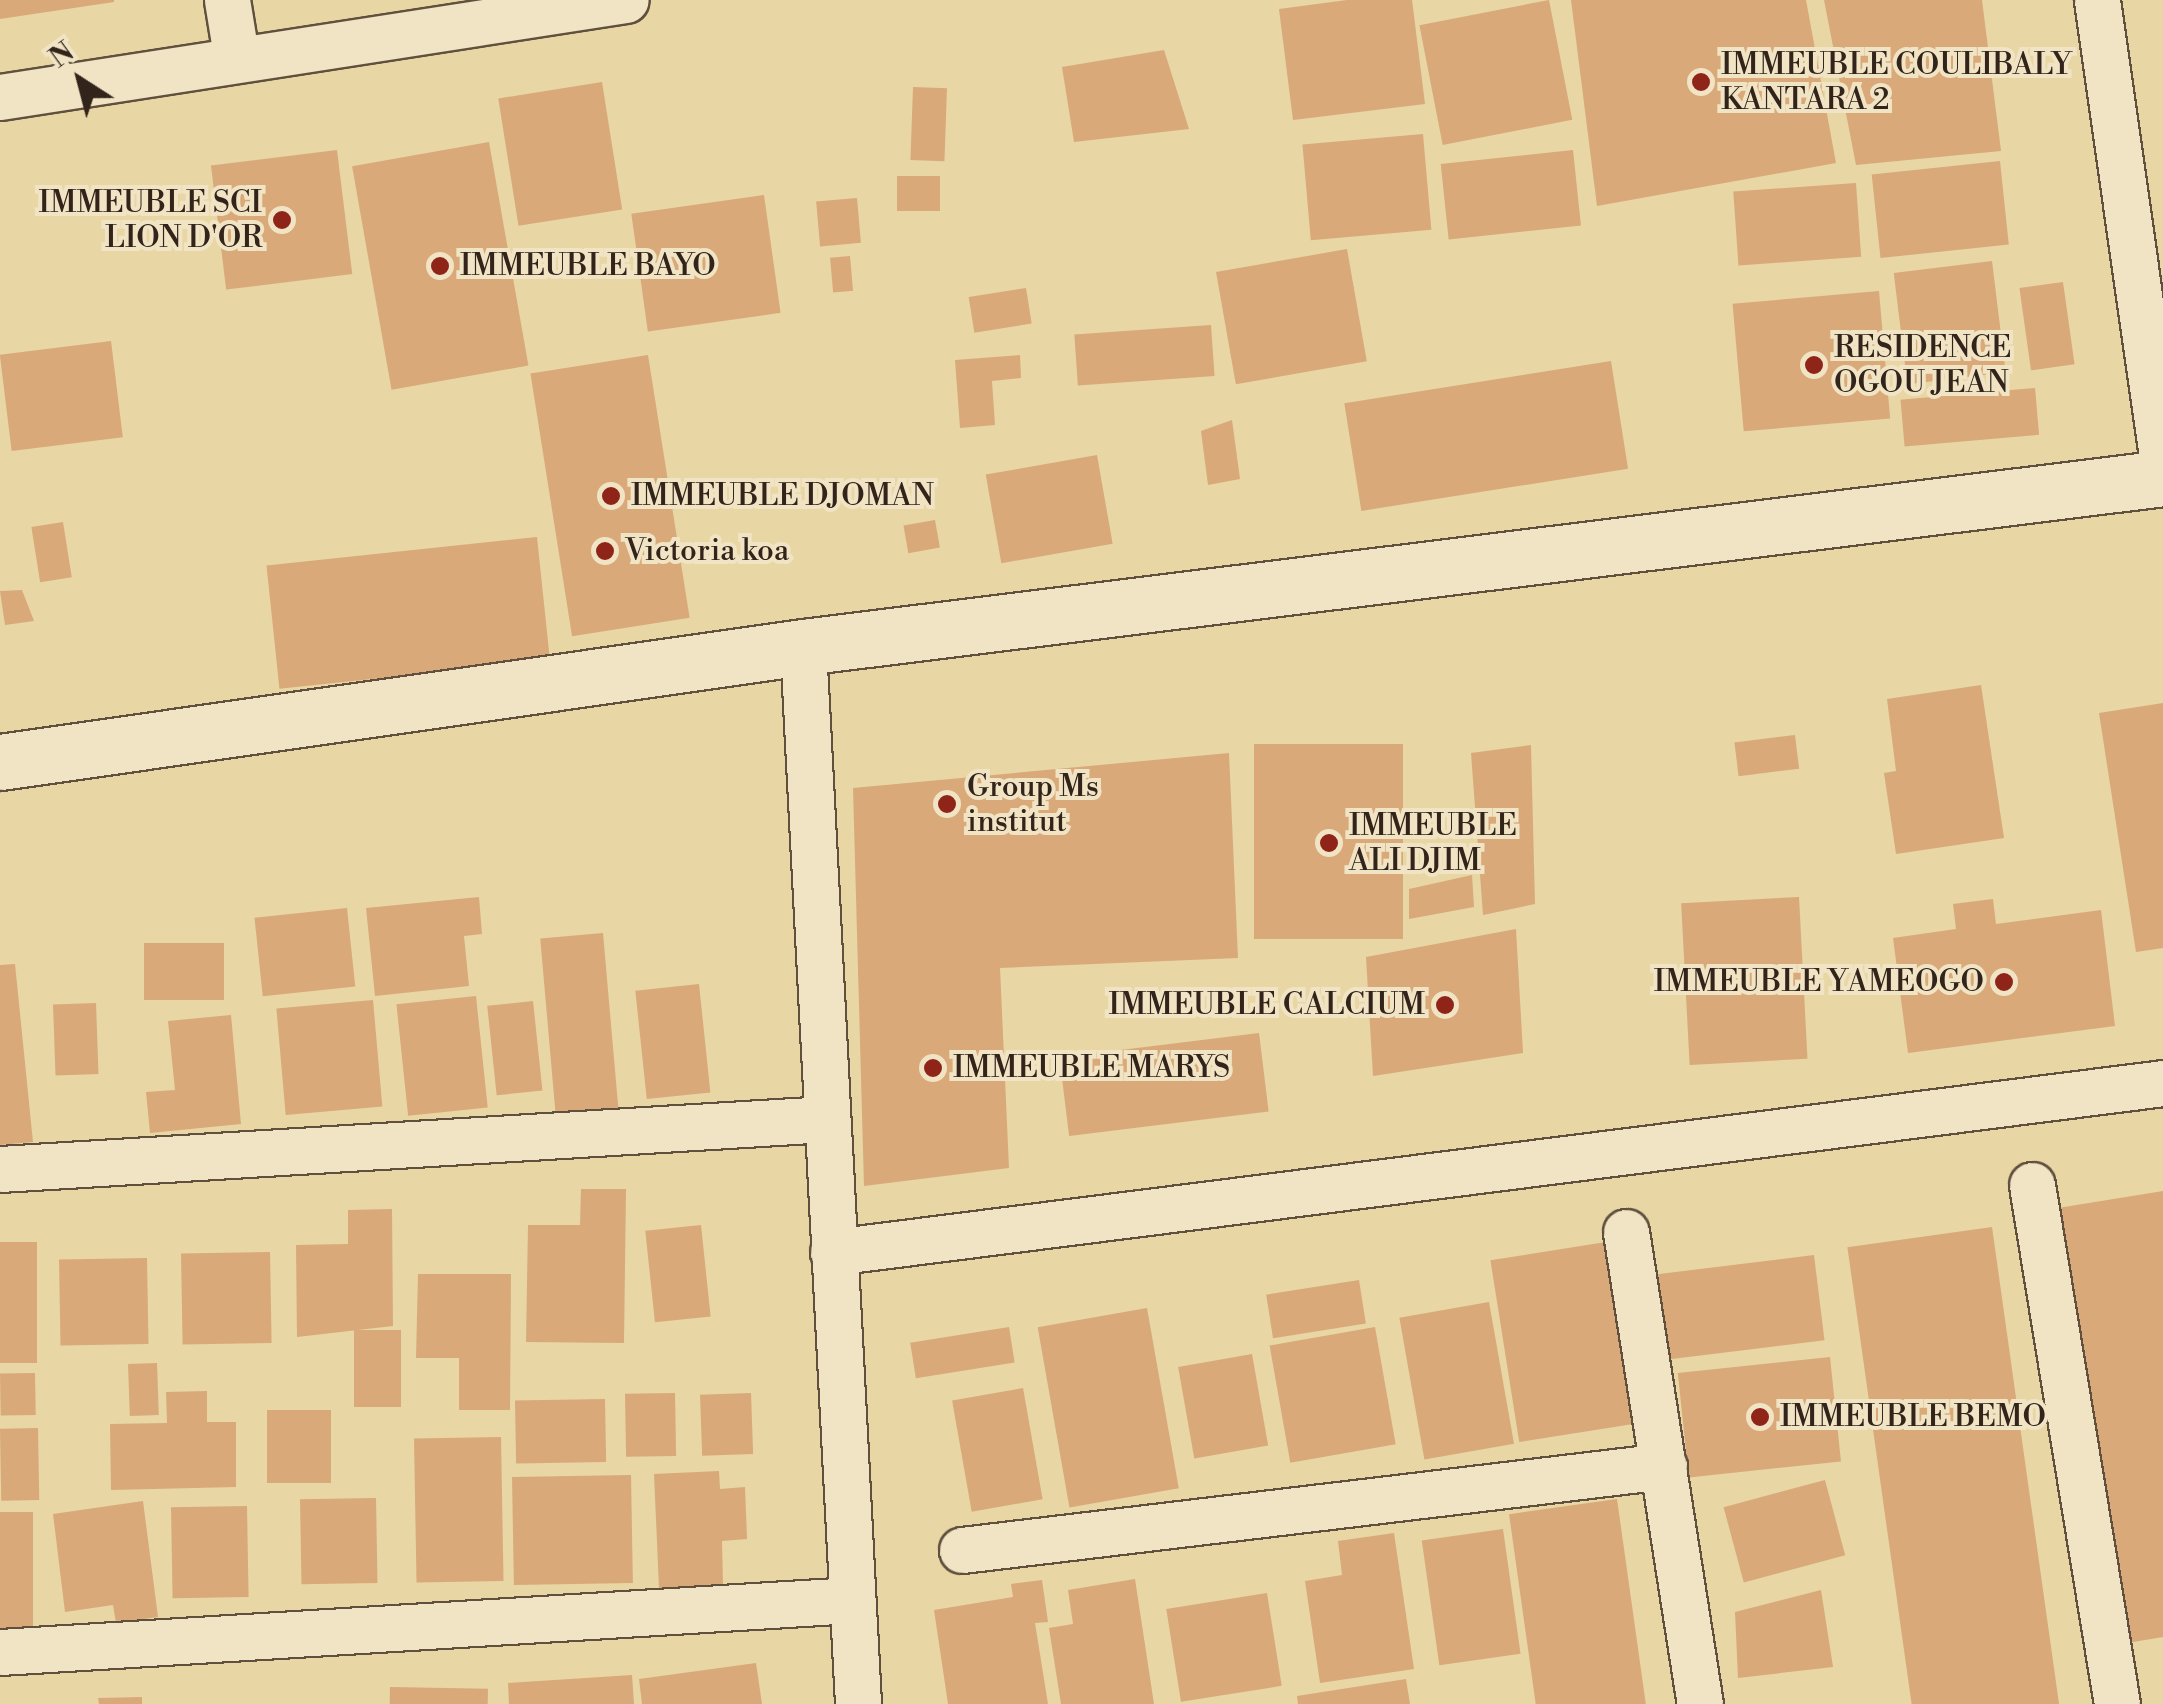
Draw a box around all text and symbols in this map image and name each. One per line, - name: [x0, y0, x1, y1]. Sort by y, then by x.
- north arrow: [30, 30, 130, 130]
- text: N: [43, 35, 81, 76]
- place label: IMMEUBLE COULIBALY KANTARA 2: [1721, 47, 2072, 118]
- marker: IMMEUBLE COULIBALY KANTARA 2: [1690, 71, 1712, 93]
- place label: IMMEUBLE SCI LION D'OR: [39, 185, 262, 256]
- marker: IMMEUBLE SCI LION D'OR: [271, 209, 293, 231]
- place label: IMMEUBLE BAYO: [460, 248, 716, 284]
- marker: IMMEUBLE BAYO: [429, 255, 451, 277]
- place label: RESIDENCE OGOU JEAN: [1834, 330, 2012, 400]
- marker: RESIDENCE OGOU JEAN: [1803, 354, 1825, 376]
- place label: IMMEUBLE DJOMAN: [631, 478, 934, 514]
- marker: IMMEUBLE DJOMAN: [600, 485, 622, 507]
- place label: Victoria koa: [625, 533, 789, 569]
- marker: Victoria koa: [594, 540, 616, 562]
- place label: Group Ms institut: [967, 769, 1099, 840]
- marker: Group Ms institut: [936, 793, 958, 815]
- place label: IMMEUBLE ALI DJIM: [1349, 808, 1517, 878]
- marker: IMMEUBLE ALI DJIM: [1318, 832, 1340, 854]
- place label: IMMEUBLE YAMEOGO: [1654, 964, 1984, 1000]
- marker: IMMEUBLE YAMEOGO: [1993, 971, 2015, 993]
- place label: IMMEUBLE CALCIUM: [1108, 987, 1425, 1023]
- marker: IMMEUBLE CALCIUM: [1434, 994, 1456, 1016]
- place label: IMMEUBLE MARYS: [953, 1050, 1230, 1086]
- marker: IMMEUBLE MARYS: [922, 1057, 944, 1079]
- place label: IMMEUBLE BEMO: [1780, 1399, 2046, 1435]
- marker: IMMEUBLE BEMO: [1749, 1406, 1771, 1428]

